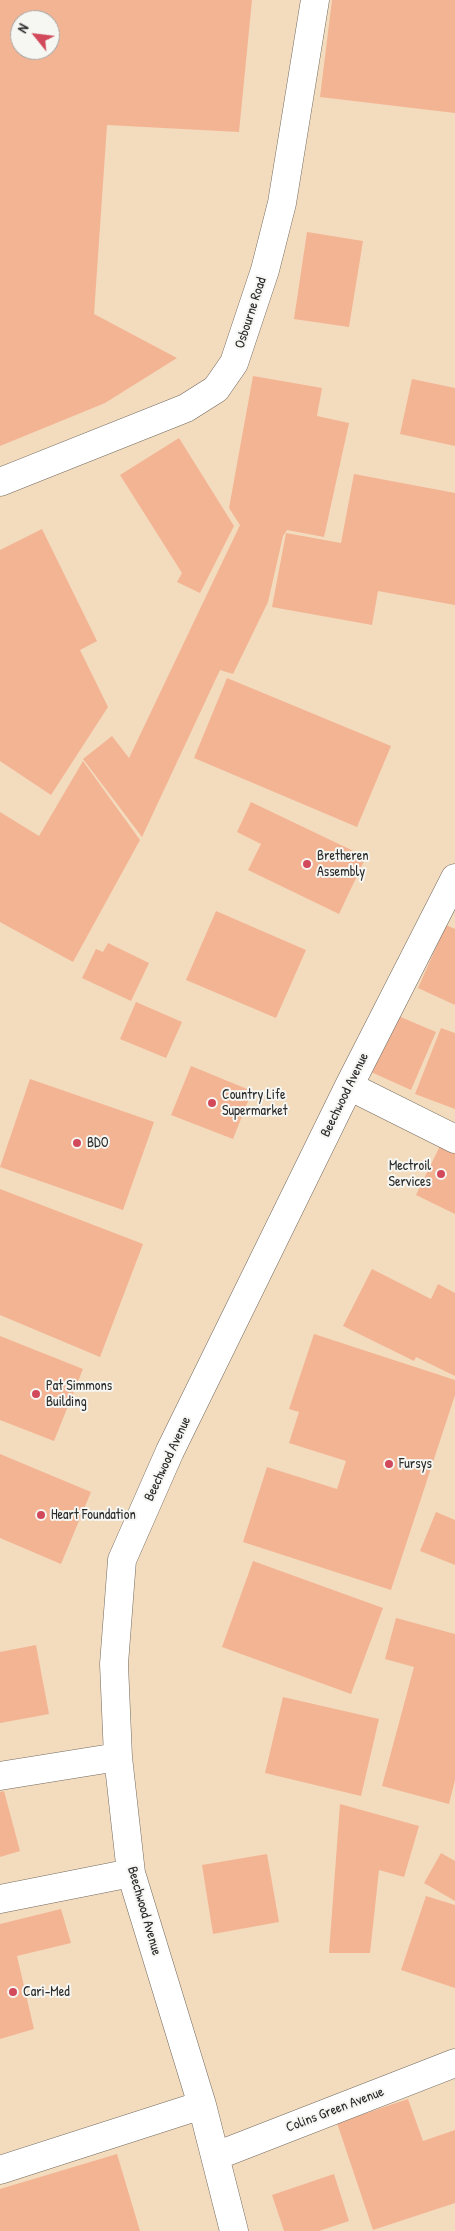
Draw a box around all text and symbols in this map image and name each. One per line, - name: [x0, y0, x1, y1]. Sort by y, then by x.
- north arrow: [10, 10, 60, 60]
- text: N: [12, 20, 32, 36]
- street label: Osbourne Road: [232, 275, 270, 351]
- place label: Bretheren Assembly: [317, 848, 369, 880]
- marker: Bretheren Assembly: [301, 858, 313, 870]
- street label: Beechwood Avenue: [317, 1050, 373, 1140]
- place label: Country Life Supermarket: [222, 1087, 288, 1120]
- marker: Country Life Supermarket: [206, 1097, 218, 1109]
- place label: BDO: [87, 1135, 109, 1151]
- marker: BDO: [71, 1137, 83, 1149]
- place label: Mectroil Services: [388, 1158, 431, 1190]
- marker: Mectroil Services: [435, 1168, 447, 1180]
- place label: Pat Simmons Building: [46, 1378, 112, 1410]
- marker: Pat Simmons Building: [30, 1388, 42, 1400]
- street label: Beechwood Avenue: [141, 1414, 195, 1504]
- place label: Fursys: [399, 1456, 432, 1472]
- marker: Fursys: [383, 1458, 395, 1470]
- place label: Heart Foundation: [51, 1507, 136, 1523]
- marker: Heart Foundation: [35, 1509, 47, 1521]
- street label: Beechwood Avenue: [123, 1865, 165, 1957]
- place label: Cari-Med: [23, 1984, 70, 2000]
- marker: Cari-Med: [7, 1986, 19, 1998]
- street label: Colins Green Avenue: [284, 2084, 386, 2136]

